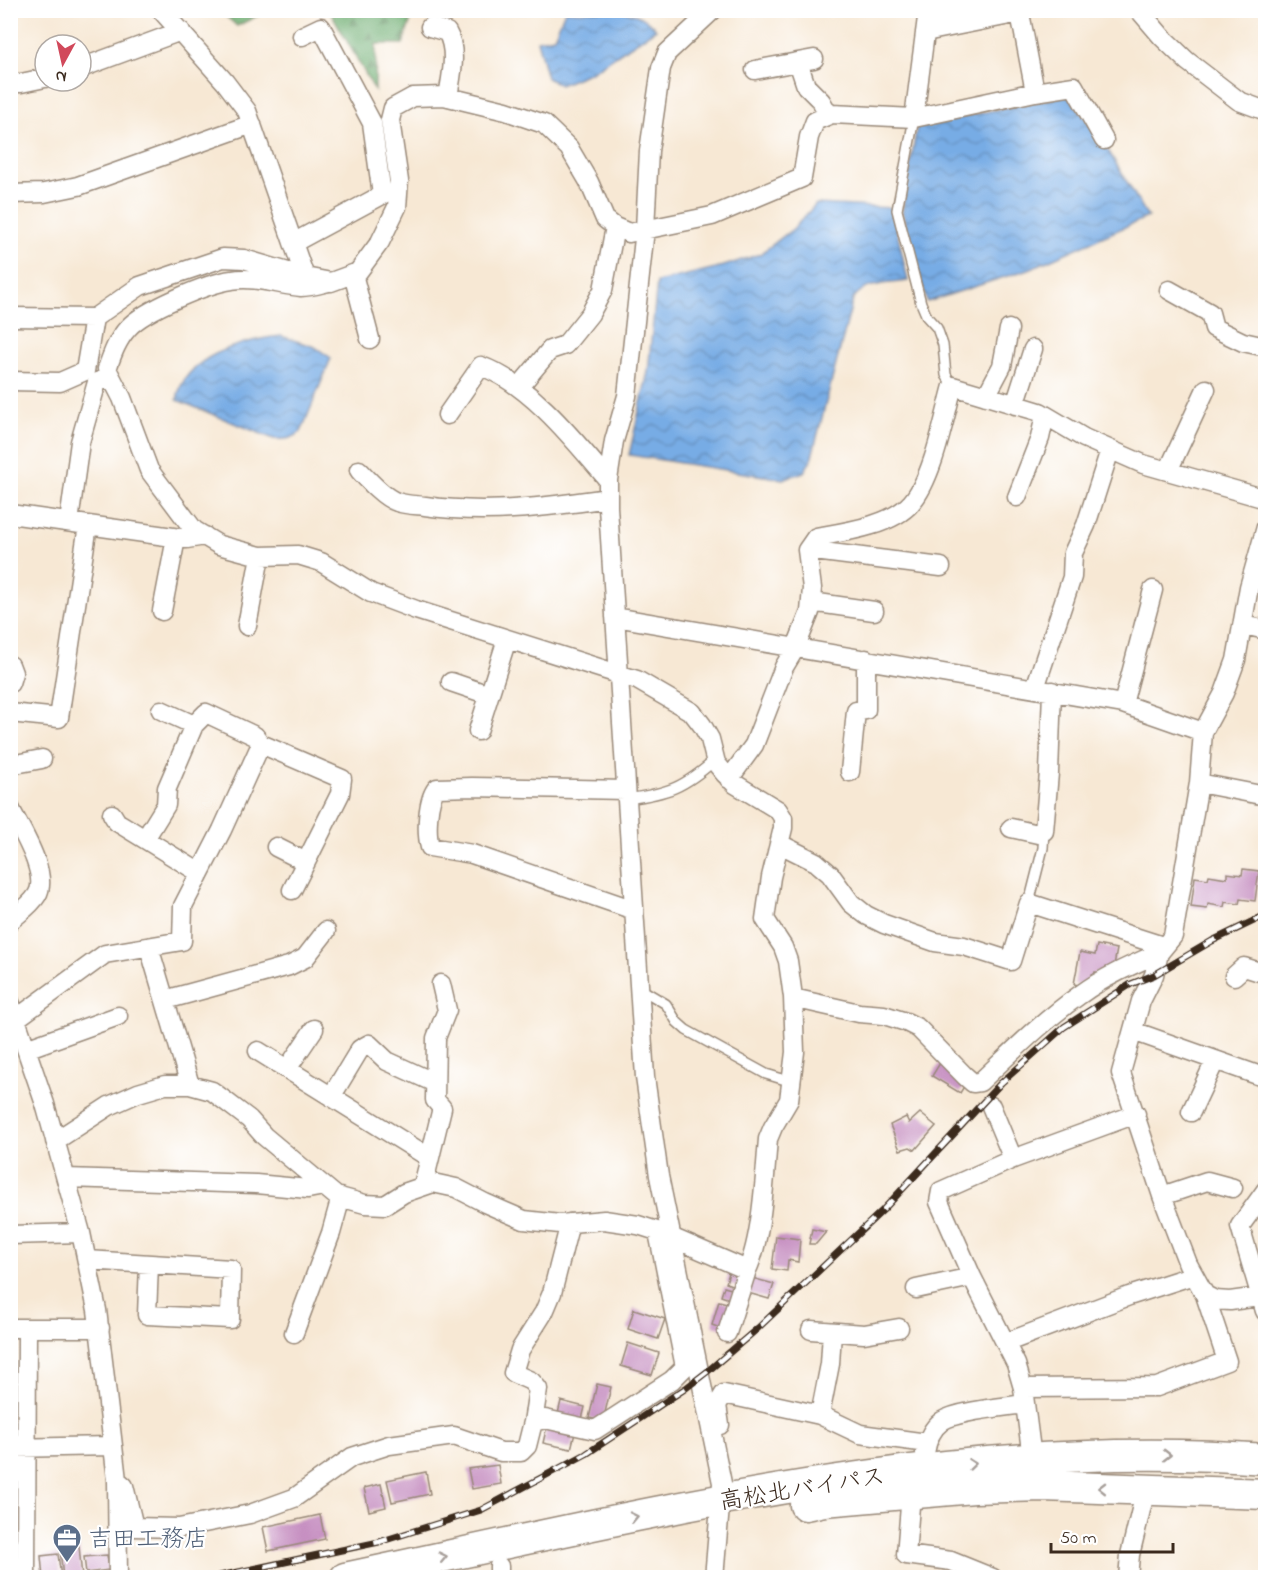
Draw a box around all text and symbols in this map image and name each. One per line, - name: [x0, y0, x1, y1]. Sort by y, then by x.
- north arrow: [33, 33, 93, 93]
- text: N: [54, 63, 68, 89]
- one-way arrow: [1162, 1449, 1171, 1461]
- one-way arrow: [967, 1459, 977, 1471]
- street label: 高松北バイパス: [717, 1460, 888, 1521]
- one-way arrow: [1098, 1482, 1107, 1494]
- one-way arrow: [629, 1511, 639, 1524]
- scale bar: [1051, 1516, 1172, 1554]
- office icon: 吉田工務店: [51, 1522, 83, 1564]
- place label: 吉田工務店: [88, 1523, 208, 1558]
- text: 50 m: [1060, 1526, 1097, 1552]
- one-way arrow: [438, 1551, 448, 1564]

